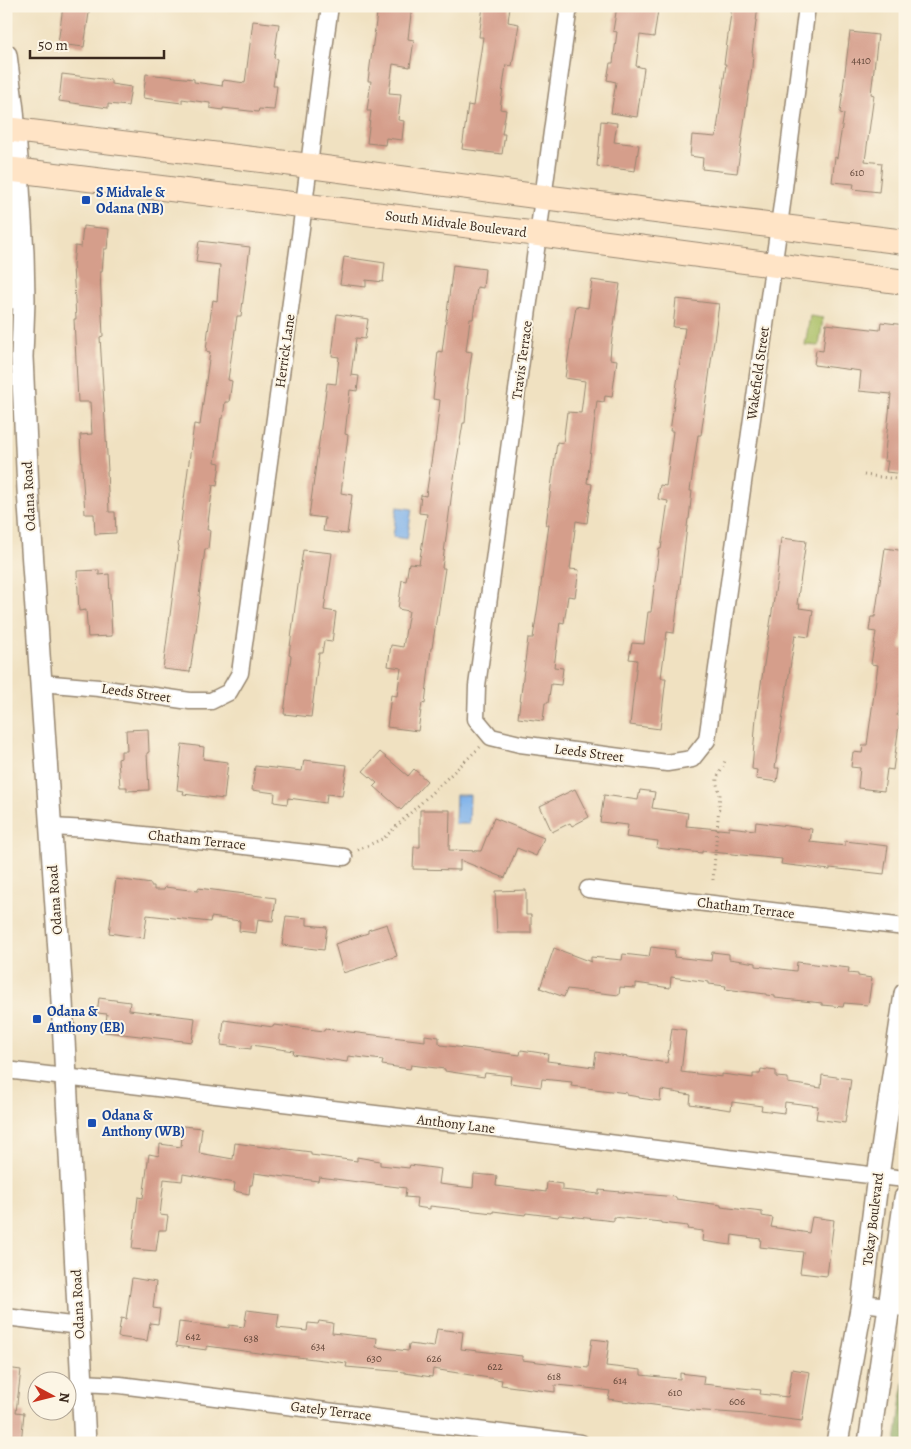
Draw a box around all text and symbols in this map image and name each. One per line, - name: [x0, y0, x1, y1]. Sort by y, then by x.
- scale bar: [30, 28, 164, 60]
- text: 50 m: [38, 35, 68, 55]
- house number: 4410: [851, 53, 871, 68]
- house number: 610: [850, 165, 864, 180]
- place label: S Midvale & Odana (NB): [96, 183, 166, 218]
- marker: S Midvale & Odana (NB): [80, 194, 92, 206]
- street label: South Midvale Boulevard: [384, 206, 528, 242]
- street label: Herrick Lane: [270, 313, 300, 389]
- street label: Travis Terrace: [507, 319, 537, 401]
- street label: Wakefield Street: [742, 325, 774, 422]
- street label: Odana Road: [18, 460, 40, 531]
- street label: Leeds Street: [100, 679, 172, 707]
- street label: Leeds Street: [553, 739, 625, 767]
- street label: Chatham Terrace: [147, 825, 247, 855]
- street label: Odana Road: [43, 864, 67, 936]
- street label: Chatham Terrace: [696, 893, 796, 923]
- place label: Odana & Anthony (EB): [46, 1002, 125, 1037]
- marker: Odana & Anthony (EB): [31, 1013, 43, 1025]
- place label: Odana & Anthony (WB): [101, 1106, 185, 1141]
- street label: Anthony Lane: [415, 1110, 496, 1138]
- marker: Odana & Anthony (WB): [86, 1117, 98, 1129]
- street label: Tokay Boulevard: [858, 1171, 888, 1267]
- street label: Odana Road: [67, 1268, 89, 1339]
- house number: 642: [185, 1329, 201, 1344]
- house number: 638: [244, 1331, 259, 1346]
- house number: 634: [311, 1339, 325, 1354]
- house number: 630: [366, 1351, 382, 1366]
- house number: 626: [426, 1351, 442, 1366]
- house number: 622: [487, 1359, 503, 1374]
- house number: 618: [547, 1369, 561, 1384]
- north arrow: [28, 1372, 78, 1422]
- house number: 614: [613, 1373, 627, 1388]
- house number: 610: [668, 1385, 682, 1400]
- text: N: [54, 1391, 74, 1404]
- house number: 606: [729, 1394, 745, 1409]
- street label: Gately Terrace: [290, 1397, 372, 1425]

